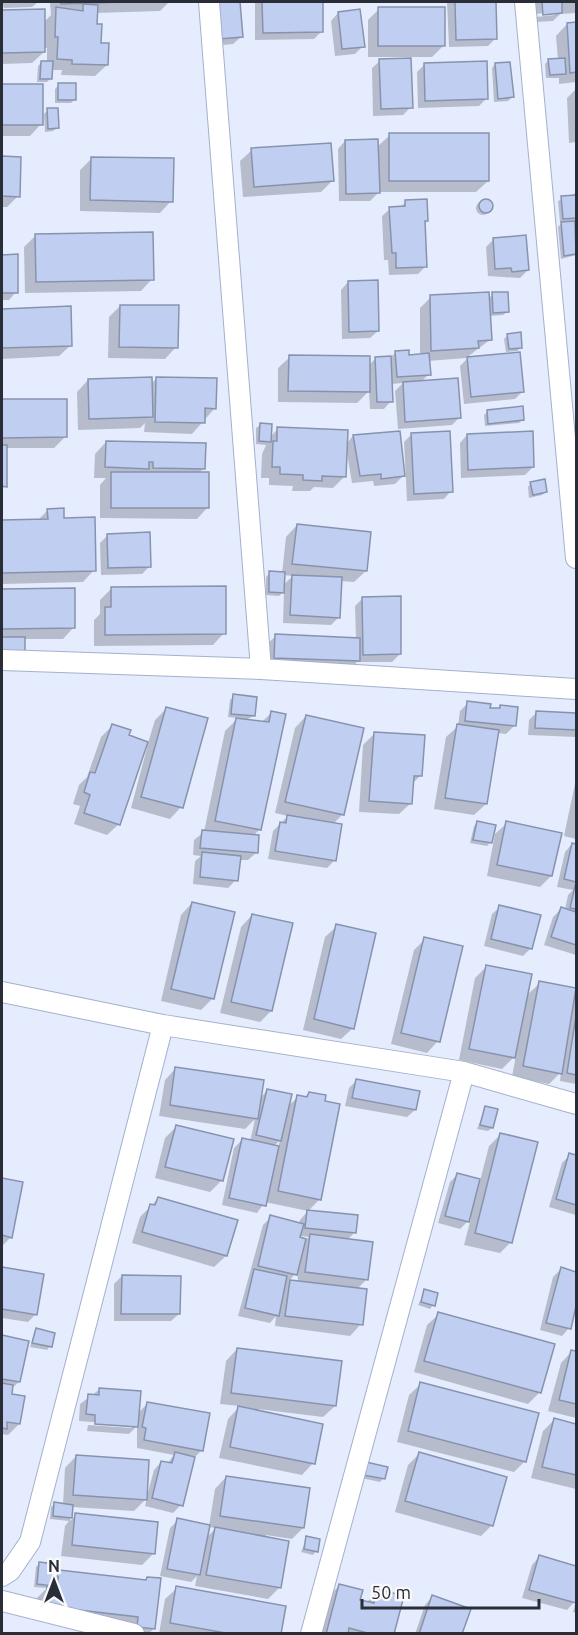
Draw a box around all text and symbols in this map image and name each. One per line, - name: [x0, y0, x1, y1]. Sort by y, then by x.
- north arrow: [24, 1551, 84, 1611]
- text: N: [48, 1557, 60, 1575]
- scale bar: [362, 1572, 539, 1610]
- text: 50 m: [371, 1582, 411, 1602]

